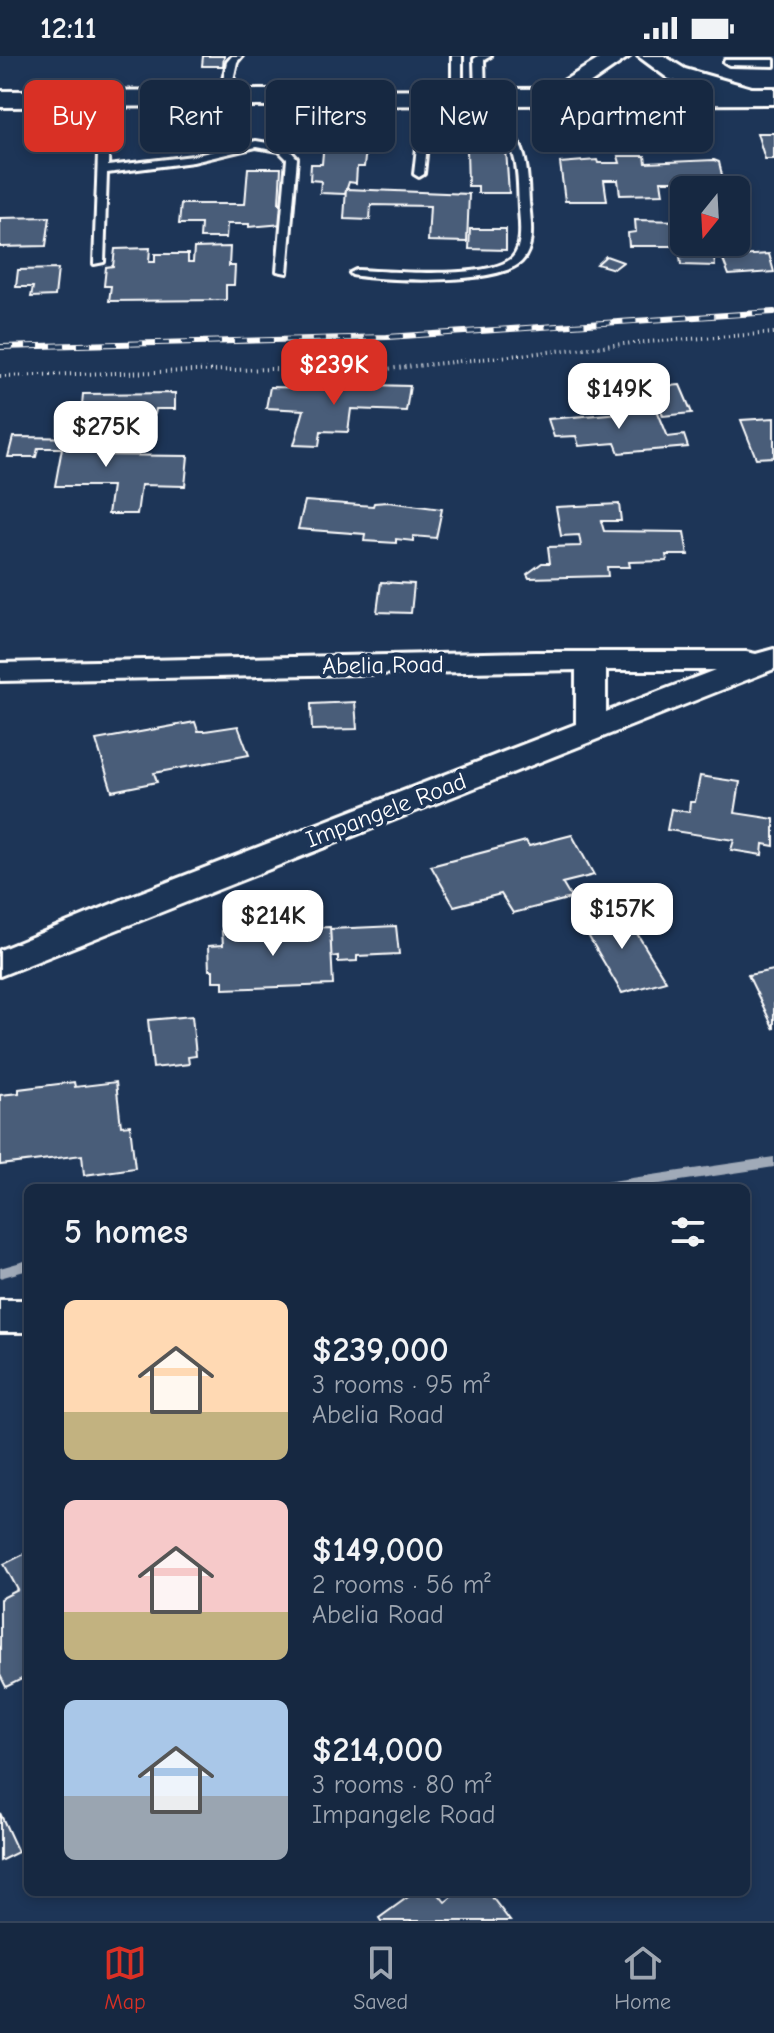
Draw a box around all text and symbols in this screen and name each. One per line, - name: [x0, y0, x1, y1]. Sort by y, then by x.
- text: 12:11: [40, 11, 97, 46]
- chip: Buy: [24, 80, 124, 152]
- chip: Rent: [140, 80, 250, 152]
- chip: Filters: [266, 80, 395, 152]
- chip: New: [411, 80, 516, 152]
- chip: Apartment: [532, 80, 713, 152]
- north arrow: [670, 176, 750, 256]
- map controls: [670, 176, 750, 256]
- pin: $239K: [278, 339, 390, 407]
- text: $239K: [299, 350, 369, 380]
- pin: $149K: [563, 363, 675, 431]
- text: $149K: [586, 374, 652, 404]
- pin: $275K: [50, 401, 162, 469]
- text: $275K: [72, 412, 140, 442]
- street label: Abelia Road: [322, 650, 444, 680]
- street label: Impangele Road: [302, 767, 470, 853]
- pin: $157K: [566, 883, 678, 951]
- pin: $214K: [217, 890, 329, 958]
- text: $157K: [589, 894, 655, 924]
- text: $214K: [240, 901, 306, 931]
- icon: filters: [666, 1210, 710, 1254]
- text: 5 homes: [64, 1212, 188, 1252]
- text: $239,000: [312, 1330, 449, 1370]
- icon: home: [128, 1332, 224, 1428]
- text: 3 rooms · 95 m²: [312, 1370, 490, 1400]
- text: Abelia Road: [312, 1400, 444, 1430]
- text: $149,000: [312, 1530, 444, 1570]
- icon: home: [128, 1532, 224, 1628]
- text: 2 rooms · 56 m²: [312, 1570, 491, 1600]
- text: Abelia Road: [312, 1600, 444, 1630]
- text: $214,000: [312, 1730, 443, 1770]
- icon: home: [128, 1732, 224, 1828]
- text: 3 rooms · 80 m²: [312, 1770, 491, 1800]
- text: Impangele Road: [312, 1800, 496, 1830]
- tab: Map: [103, 1941, 147, 2015]
- tab: Saved: [353, 1941, 408, 2015]
- tab: Home: [614, 1941, 671, 2015]

